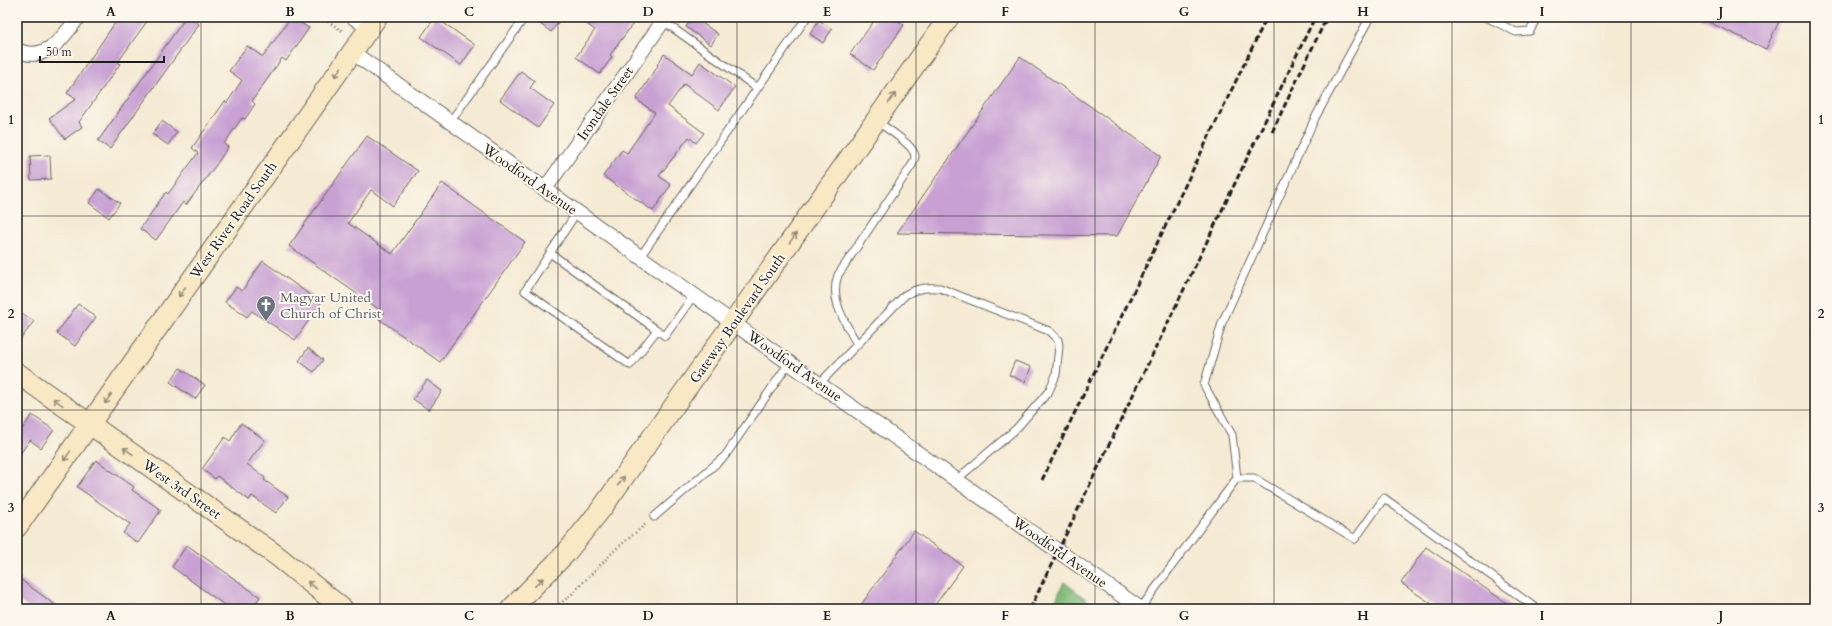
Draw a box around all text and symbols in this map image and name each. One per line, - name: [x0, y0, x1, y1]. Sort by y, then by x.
- text: A: [106, 3, 116, 21]
- text: B: [285, 3, 295, 21]
- text: C: [464, 3, 474, 21]
- text: D: [642, 3, 654, 21]
- text: E: [823, 3, 831, 21]
- text: F: [1001, 3, 1009, 21]
- text: G: [1179, 3, 1190, 21]
- text: H: [1357, 3, 1369, 21]
- text: I: [1539, 3, 1545, 21]
- text: J: [1717, 3, 1724, 21]
- scale bar: [40, 38, 164, 64]
- text: 50 m: [46, 44, 73, 60]
- street label: Irondale Street: [573, 62, 638, 144]
- one-way arrow: [334, 66, 342, 77]
- one-way arrow: [888, 92, 896, 103]
- text: 1: [8, 111, 14, 129]
- text: 1: [1818, 111, 1824, 129]
- street label: Woodford Avenue: [478, 139, 581, 219]
- street label: West River Road South: [185, 157, 281, 284]
- one-way arrow: [789, 233, 797, 244]
- street label: Gateway Boulevard South: [685, 249, 790, 387]
- one-way arrow: [178, 287, 186, 298]
- place label: Magyar United Church of Christ: [280, 288, 382, 323]
- church icon: Magyar United Church of Christ: [255, 294, 277, 322]
- text: 2: [8, 305, 15, 323]
- text: 2: [1818, 305, 1825, 323]
- street label: Woodford Avenue: [743, 326, 846, 406]
- one-way arrow: [103, 393, 112, 404]
- one-way arrow: [52, 398, 63, 406]
- one-way arrow: [123, 447, 134, 455]
- one-way arrow: [63, 450, 71, 461]
- street label: West 3rd Street: [138, 455, 225, 524]
- one-way arrow: [617, 476, 625, 487]
- text: 3: [8, 499, 15, 517]
- text: 3: [1818, 499, 1825, 517]
- street label: Woodford Avenue: [1008, 512, 1111, 592]
- one-way arrow: [534, 577, 544, 587]
- one-way arrow: [307, 580, 318, 589]
- text: A: [106, 607, 116, 625]
- text: B: [285, 607, 295, 625]
- text: C: [464, 607, 474, 625]
- text: D: [642, 607, 654, 625]
- text: E: [823, 607, 831, 625]
- text: F: [1001, 607, 1009, 625]
- text: G: [1179, 607, 1190, 625]
- text: H: [1357, 607, 1369, 625]
- text: I: [1539, 607, 1545, 625]
- text: J: [1717, 607, 1724, 625]

